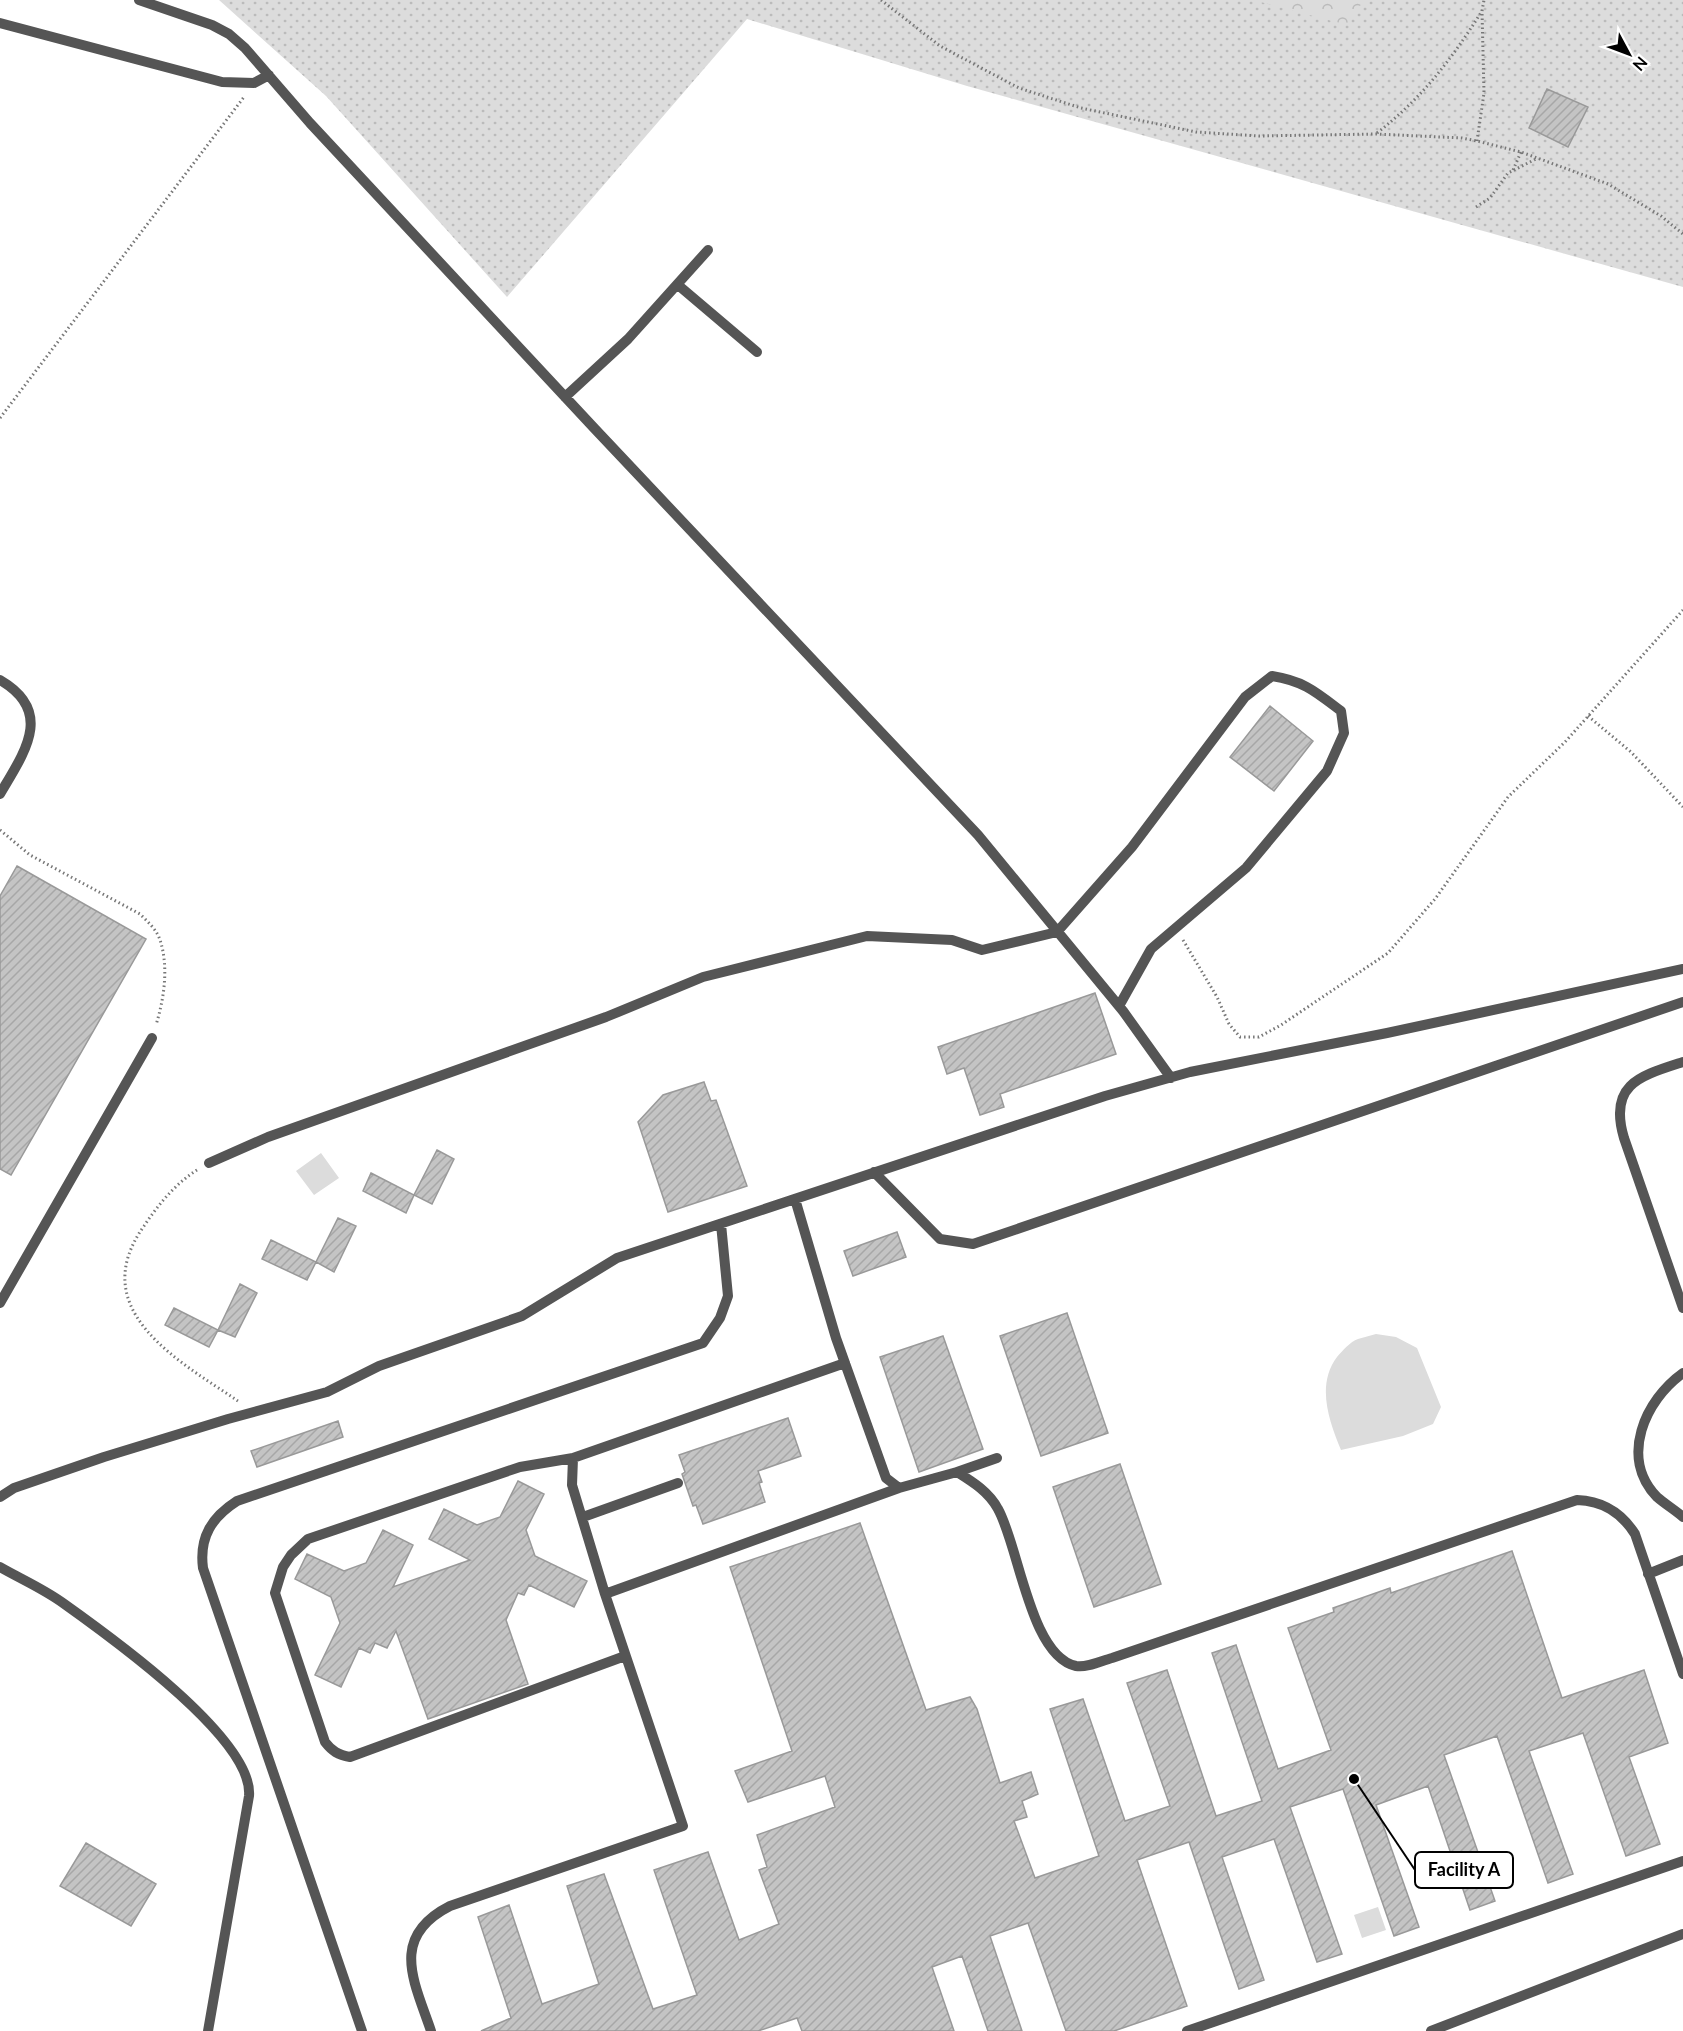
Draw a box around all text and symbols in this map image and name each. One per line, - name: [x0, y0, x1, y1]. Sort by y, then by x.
- north arrow: [1599, 24, 1659, 84]
- text: N: [1629, 53, 1652, 75]
- callout: Facility A: [1415, 1852, 1513, 1888]
- text: Facility A: [1428, 1858, 1501, 1880]

